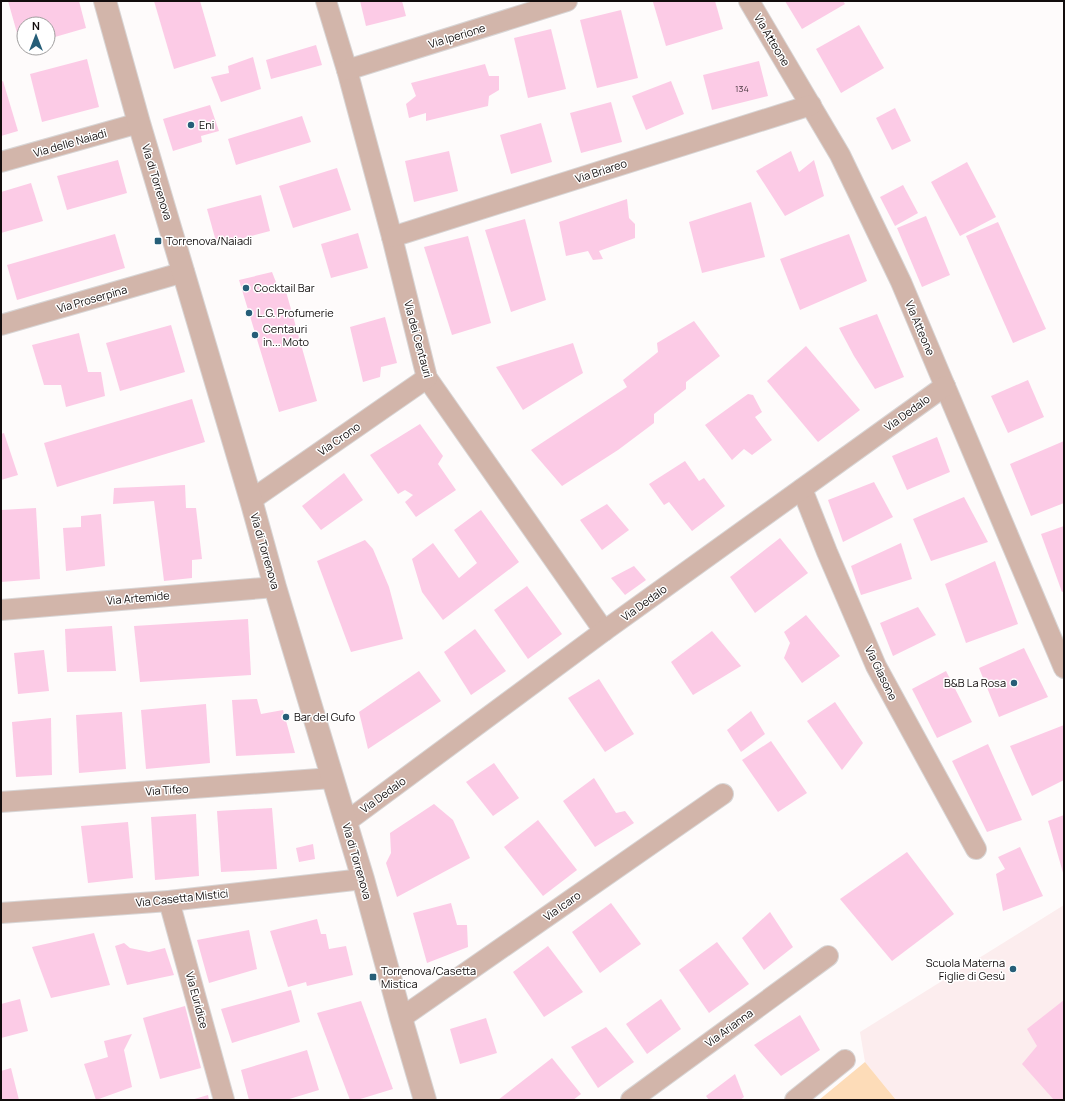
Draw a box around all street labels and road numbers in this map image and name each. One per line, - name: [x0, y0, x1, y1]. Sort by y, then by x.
- street label: Via Atteone: [751, 11, 794, 69]
- street label: Via Iperione: [427, 20, 488, 51]
- street label: Via delle Naiadi: [32, 125, 108, 160]
- street label: Via di Torrenova: [139, 142, 176, 222]
- street label: Via Briareo: [573, 155, 629, 186]
- street label: Via Proserpina: [55, 281, 129, 316]
- street label: Via Atteone: [902, 298, 939, 358]
- street label: Via dei Centauri: [401, 299, 436, 379]
- street label: Via Dedalo: [881, 391, 933, 434]
- street label: Via Crono: [315, 418, 363, 459]
- street label: Via di Torrenova: [247, 511, 284, 591]
- street label: Via Dedalo: [618, 581, 670, 624]
- street label: Via Artemide: [106, 587, 171, 608]
- street label: Via Giasone: [862, 643, 901, 703]
- street label: Via Dedalo: [357, 773, 409, 816]
- street label: Via Tifeo: [145, 780, 189, 798]
- street label: Via di Torrenova: [339, 821, 376, 901]
- street label: Via Casetta Mistici: [135, 885, 229, 910]
- street label: Via Icaro: [540, 887, 584, 924]
- street label: Via Euridice: [183, 970, 212, 1030]
- street label: Via Arianna: [702, 1005, 756, 1050]

